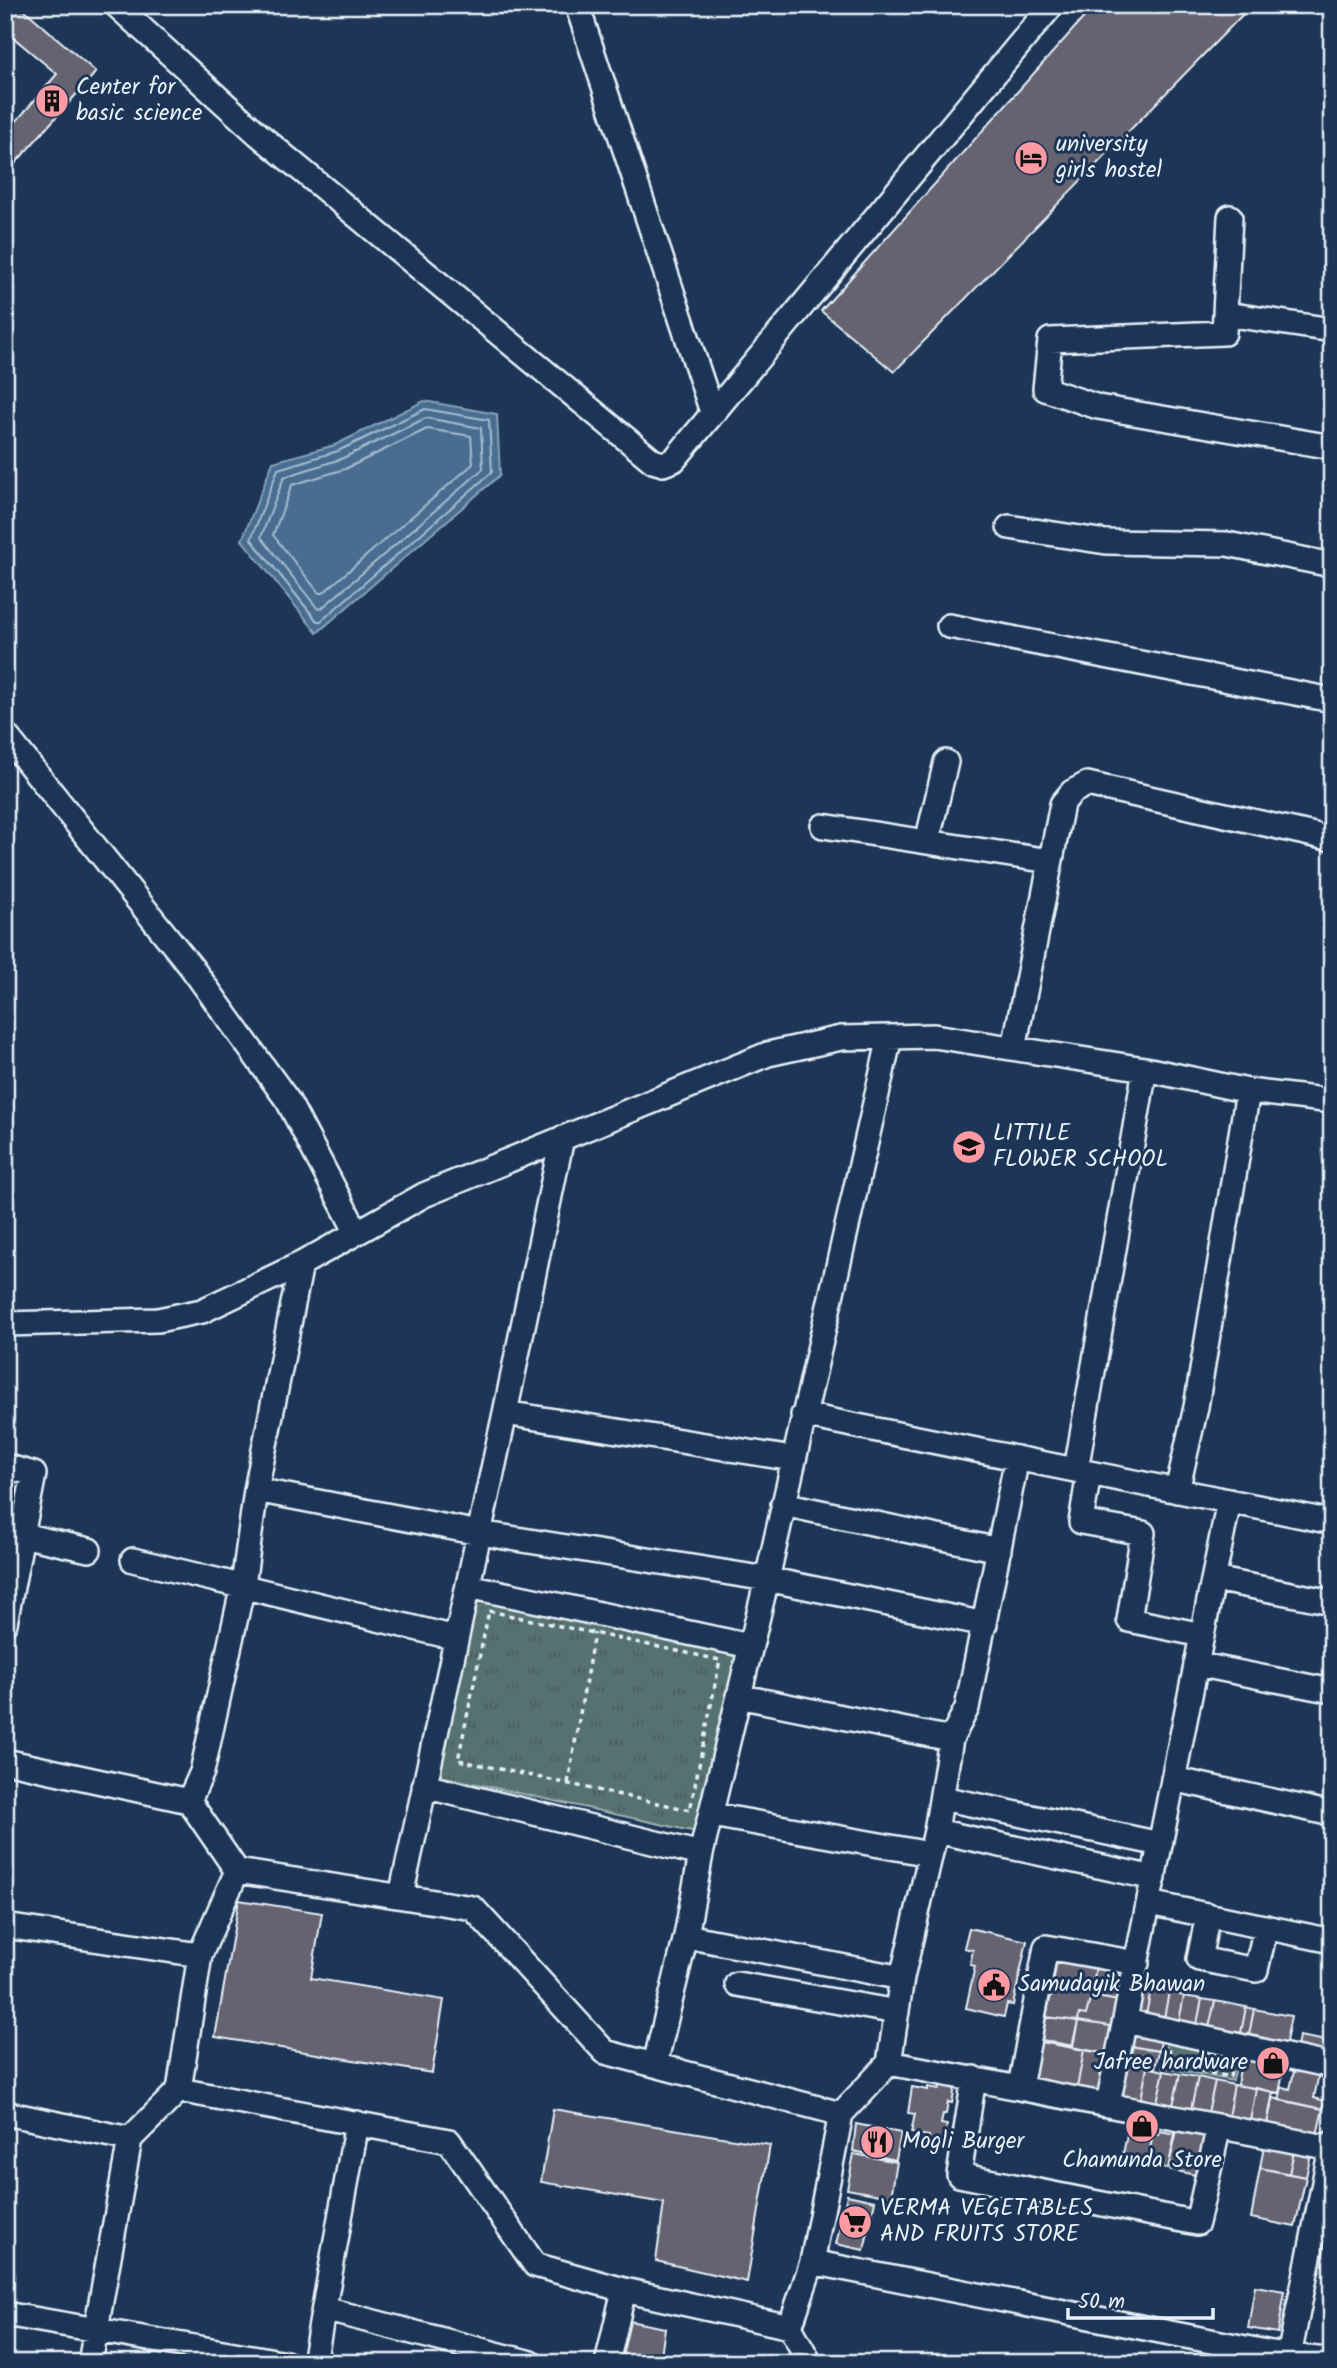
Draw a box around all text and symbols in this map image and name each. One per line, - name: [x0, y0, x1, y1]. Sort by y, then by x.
- place label: Center for basic science: [76, 70, 202, 132]
- building icon: Center for basic science: [33, 82, 71, 120]
- place label: university girls hostel: [1055, 127, 1162, 189]
- hotel icon: university girls hostel: [1012, 139, 1050, 177]
- place label: LITTILE FLOWER SCHOOL: [993, 1116, 1168, 1178]
- school or university icon: LITTILE FLOWER SCHOOL: [950, 1128, 988, 1166]
- public building icon: Samudayik Bhawan: [975, 1966, 1013, 2004]
- place label: Samudayik Bhawan: [1018, 1967, 1205, 2003]
- shop icon: Jafree hardware: [1254, 2044, 1292, 2082]
- place label: Jafree hardware: [1094, 2045, 1248, 2081]
- shop icon: Chamunda Store: [1123, 2107, 1161, 2145]
- restaurant icon: Mogli Burger: [858, 2123, 896, 2161]
- place label: Mogli Burger: [902, 2124, 1025, 2160]
- place label: Chamunda Store: [1062, 2143, 1222, 2179]
- place label: VERMA VEGETABLES AND FRUITS STORE: [880, 2191, 1093, 2253]
- supermarket icon: VERMA VEGETABLES AND FRUITS STORE: [836, 2203, 874, 2241]
- scale bar: [1068, 2277, 1213, 2321]
- text: 50 m: [1078, 2286, 1125, 2319]

